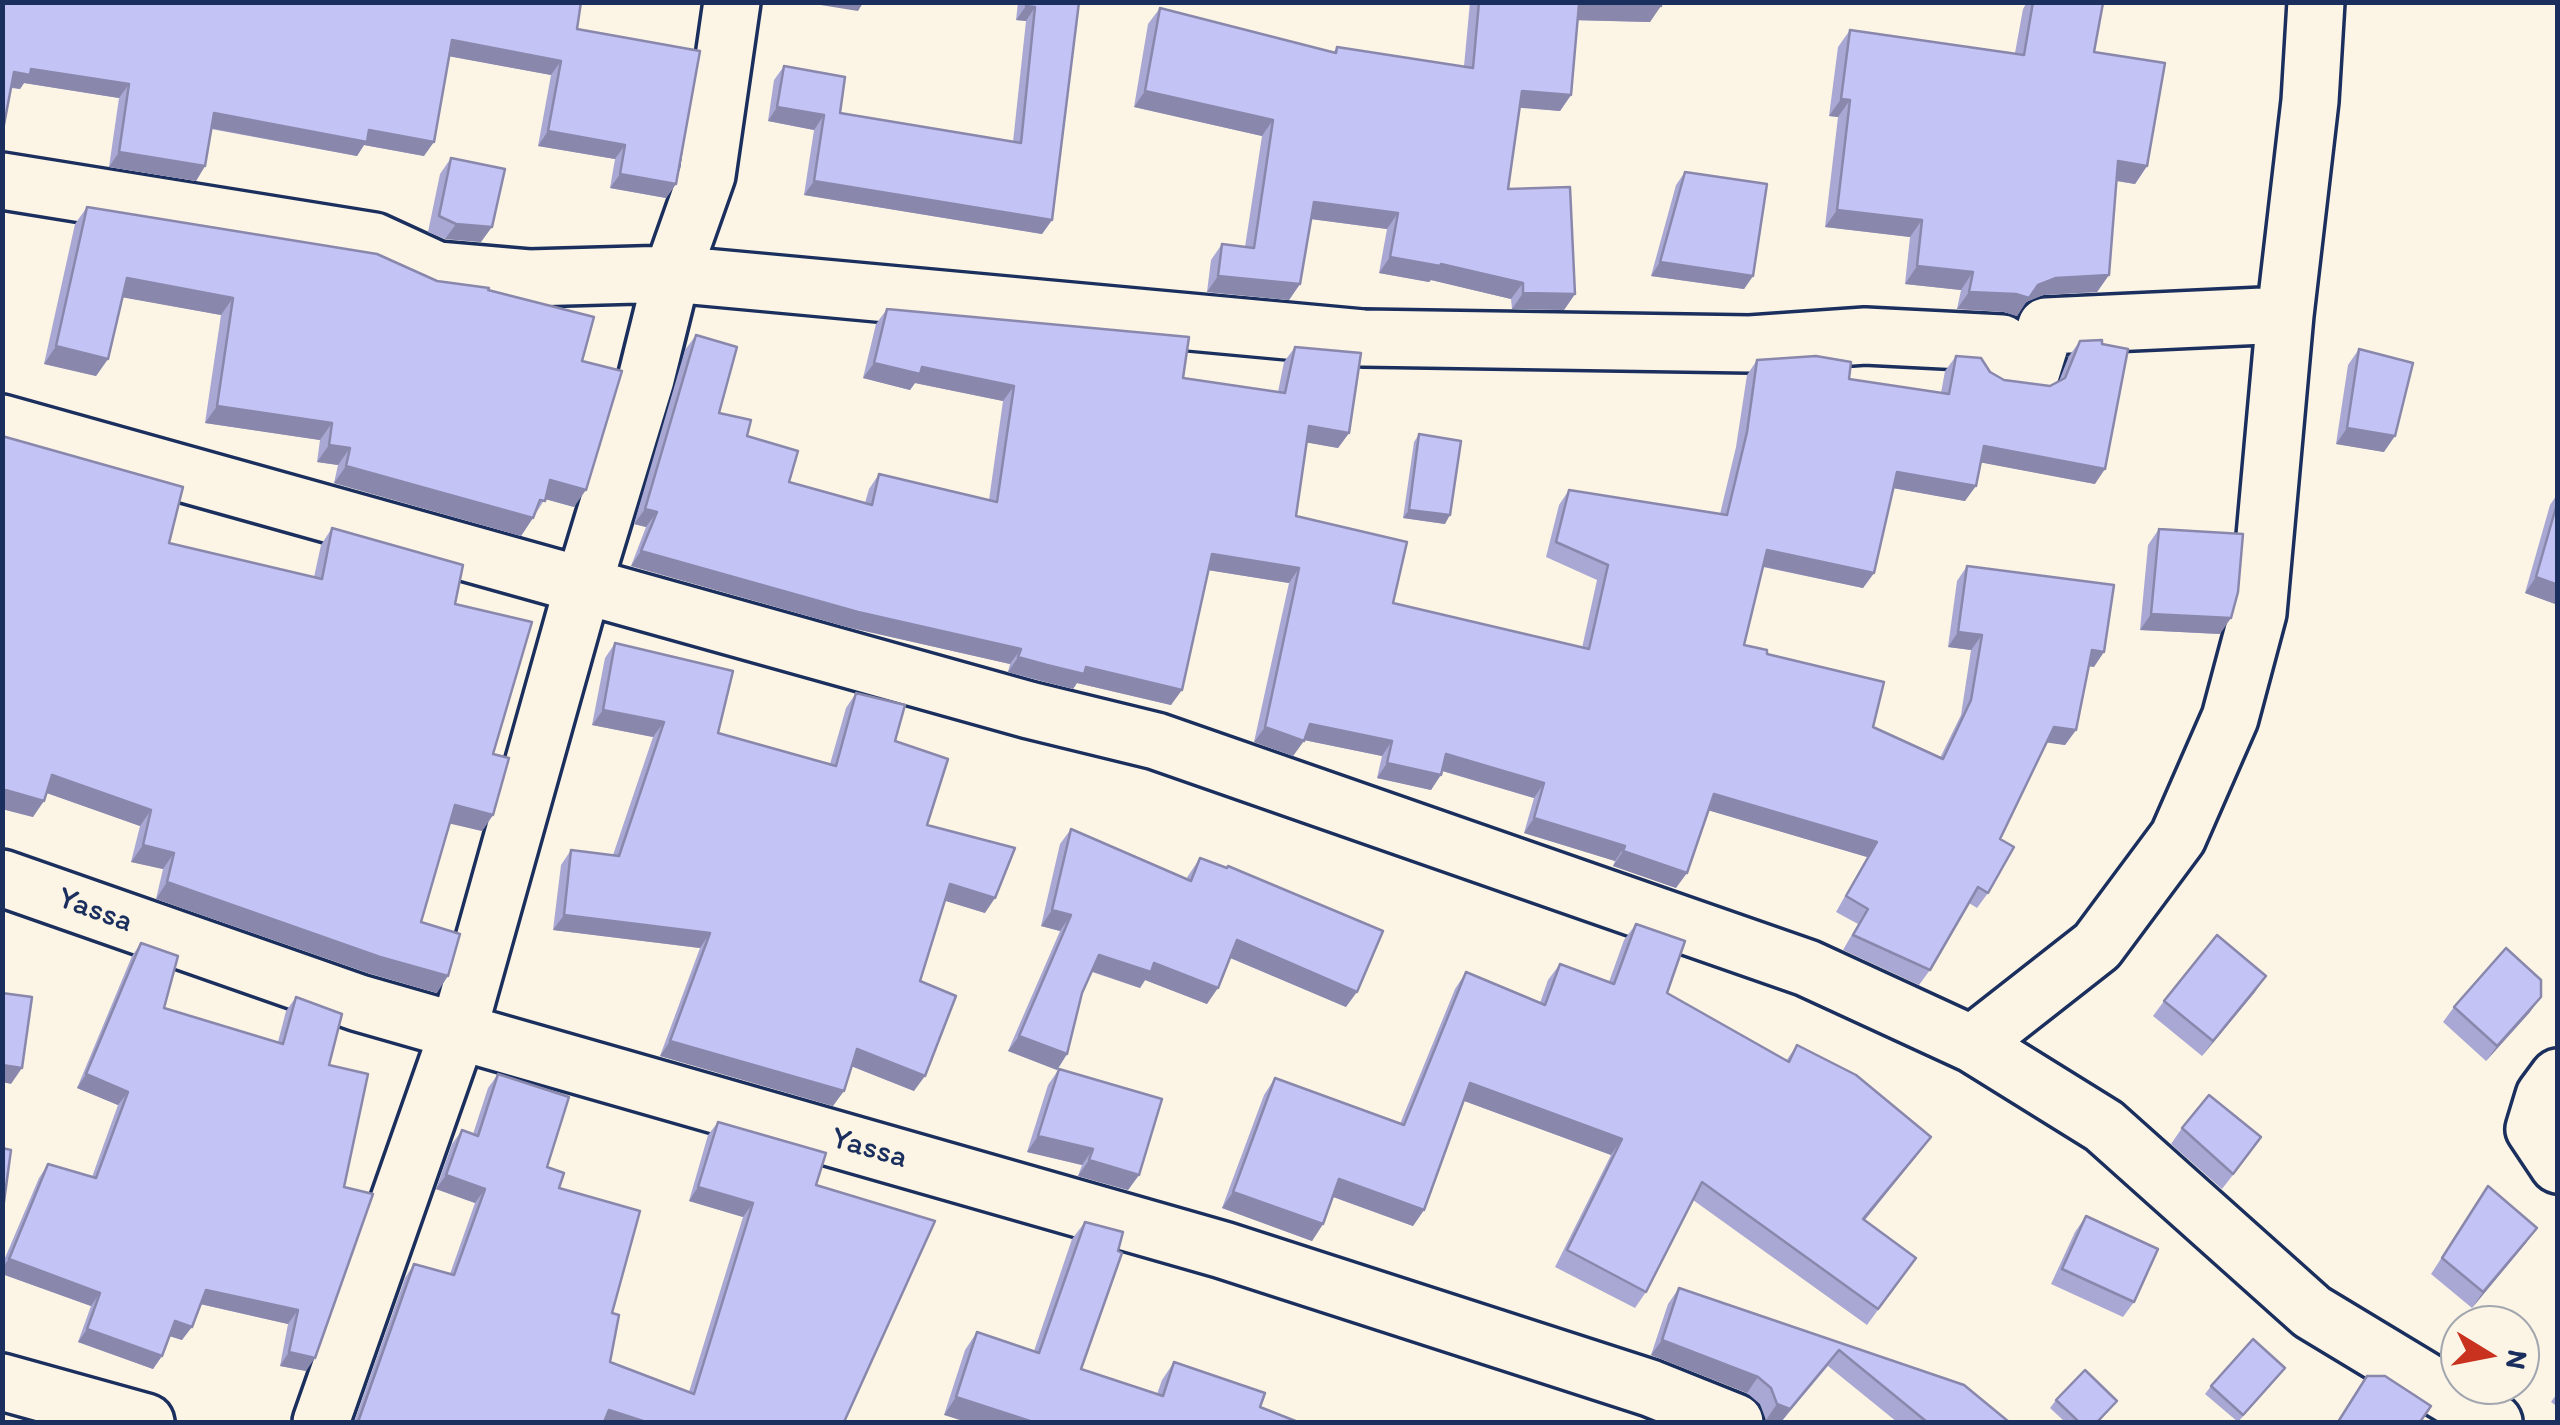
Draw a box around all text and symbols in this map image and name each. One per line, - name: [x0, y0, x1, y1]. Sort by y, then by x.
- street label: Yassa: [52, 880, 138, 942]
- street label: Yassa: [827, 1120, 911, 1178]
- north arrow: [2440, 1305, 2540, 1405]
- text: N: [2499, 1348, 2536, 1372]

